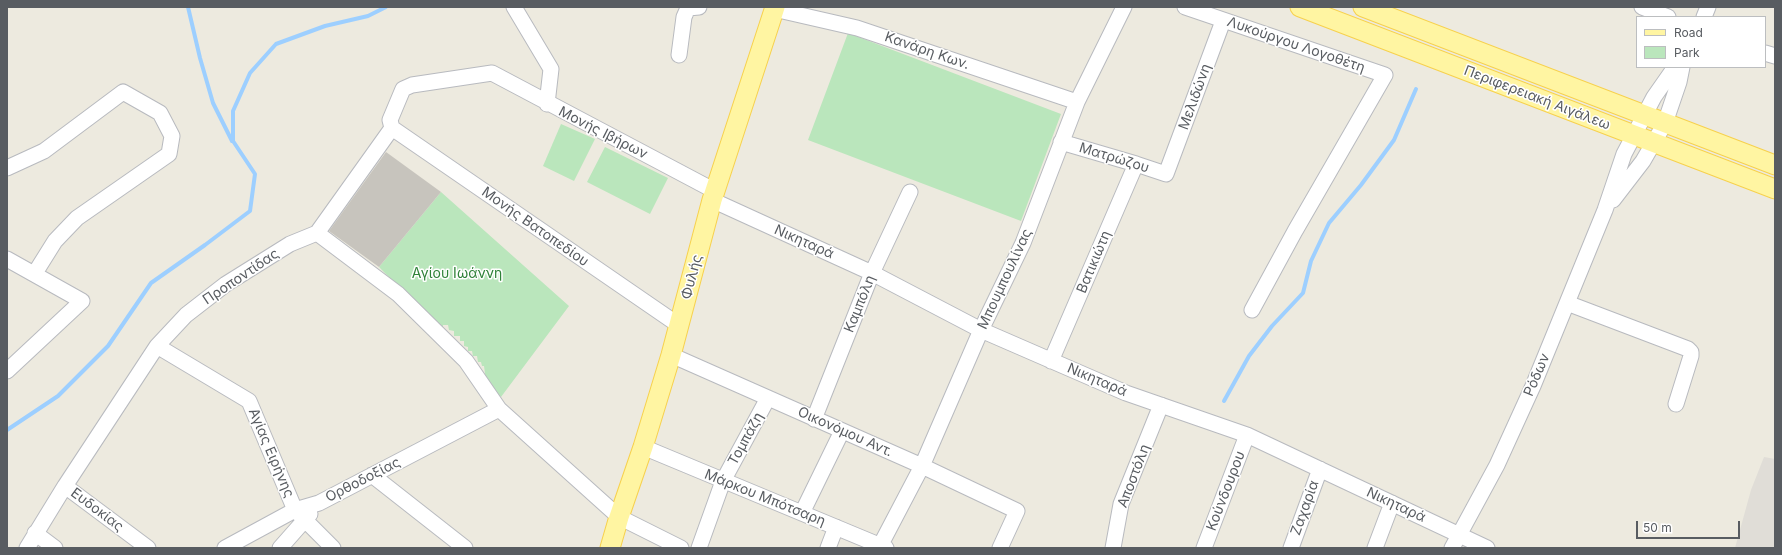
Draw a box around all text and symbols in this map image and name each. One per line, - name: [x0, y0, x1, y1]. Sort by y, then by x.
- street label: Λυκούργου Λογοθέτη: [1225, 14, 1367, 76]
- legend: [1636, 16, 1766, 68]
- text: Road: [1674, 25, 1703, 40]
- street label: Κανάρη Κων.: [882, 29, 972, 73]
- text: Park: [1674, 45, 1700, 60]
- street label: Μελιδώνη: [1175, 62, 1215, 132]
- street label: Περιφερειακή Αιγάλεω: [1462, 62, 1612, 134]
- street label: Μονής Ιβήρων: [556, 103, 650, 163]
- street label: Ματρώζου: [1077, 139, 1151, 177]
- street label: Μονής Βατοπεδίου: [478, 184, 592, 270]
- street label: Νικηταρά: [772, 221, 836, 263]
- street label: Μπουμπουλίνας: [974, 226, 1036, 332]
- street label: Βατικιώτη: [1073, 228, 1115, 296]
- street label: Προποντίδας: [200, 245, 282, 309]
- street label: Φυλής: [678, 253, 706, 301]
- park label: Αγίου Ιωάννη: [412, 266, 502, 282]
- street label: Καμπόλη: [841, 273, 879, 335]
- street label: Ρόδων: [1520, 351, 1554, 399]
- street label: Νικηταρά: [1064, 360, 1130, 400]
- street label: Οικονόμου Αντ.: [795, 404, 895, 460]
- street label: Αγίας Ειρήνης: [245, 406, 297, 500]
- street label: Τομπάζη: [725, 410, 767, 468]
- street label: Αποστόλη: [1114, 442, 1154, 510]
- street label: Κούνδουρου: [1203, 449, 1249, 533]
- street label: Ορθοδοξίας: [323, 454, 403, 506]
- street label: Μάρκου Μπότσαρη: [702, 466, 828, 530]
- street label: Ζαχαρία: [1287, 478, 1323, 538]
- street label: Νικηταρά: [1364, 484, 1428, 526]
- street label: Ευδοκίας: [67, 485, 127, 535]
- scale bar: [1638, 513, 1742, 539]
- text: 50 m: [1643, 520, 1672, 535]

